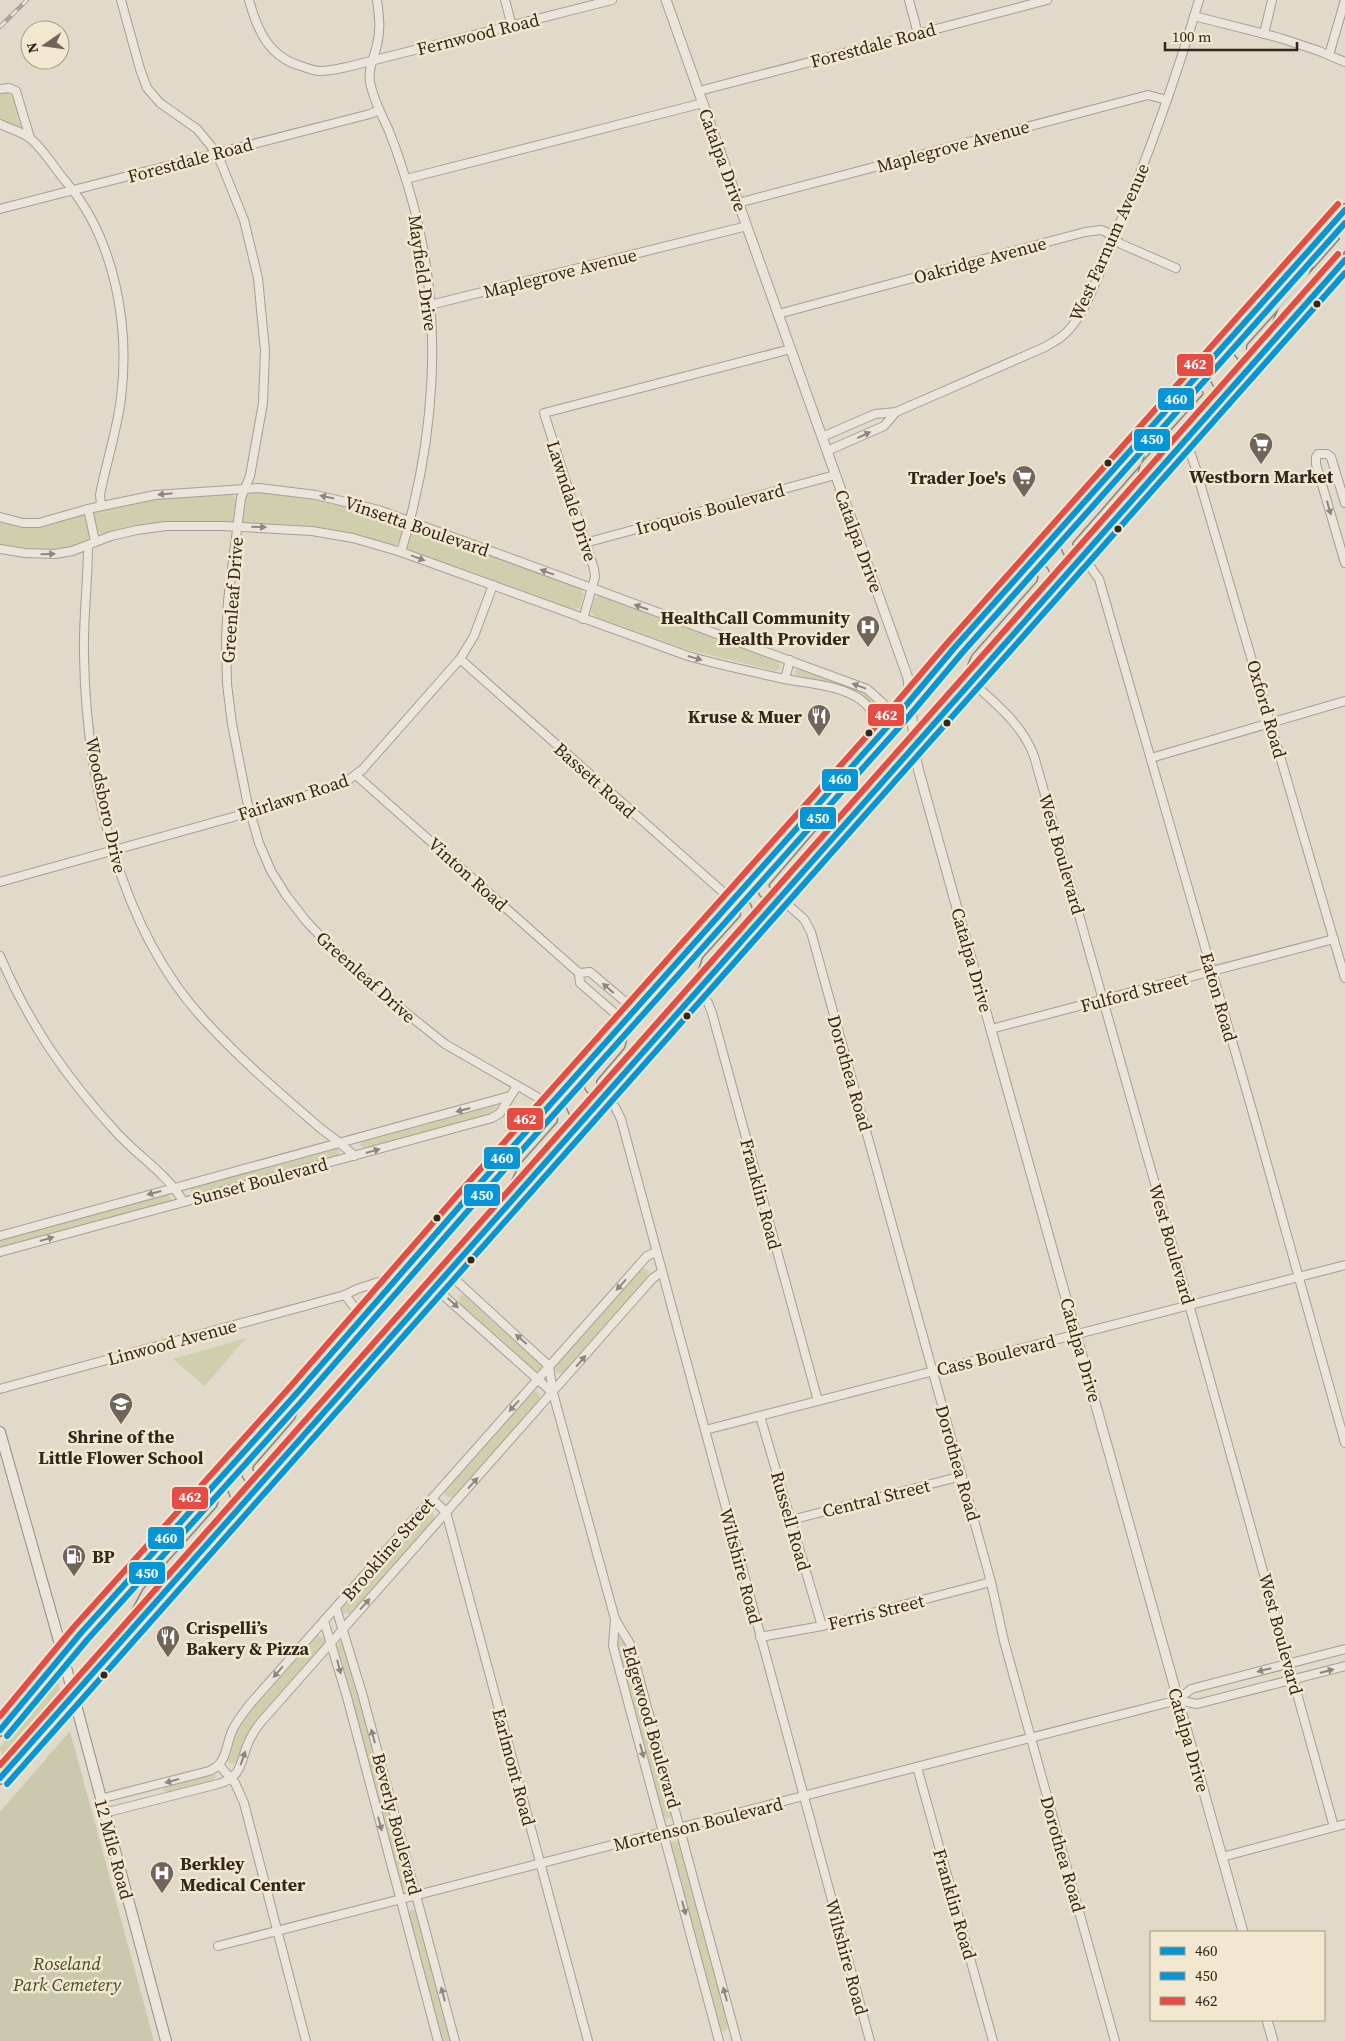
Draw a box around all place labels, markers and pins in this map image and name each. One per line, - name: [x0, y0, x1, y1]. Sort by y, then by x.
- unlabelled marker: [1312, 299, 1322, 309]
- supermarket icon: Westborn Market: [1248, 431, 1274, 465]
- unlabelled marker: [1103, 458, 1113, 468]
- supermarket icon: Trader Joe's: [1011, 464, 1037, 498]
- place label: Westborn Market: [1189, 464, 1334, 489]
- place label: Trader Joe's: [908, 465, 1006, 490]
- unlabelled marker: [1113, 524, 1123, 534]
- place label: HealthCall Community Health Provider: [661, 605, 851, 651]
- hospital icon: HealthCall Community Health Provider: [855, 614, 881, 648]
- restaurant icon: Kruse & Muer: [806, 703, 832, 737]
- place label: Kruse & Muer: [688, 704, 803, 729]
- unlabelled marker: [942, 718, 952, 728]
- unlabelled marker: [864, 728, 874, 738]
- unlabelled marker: [682, 1011, 692, 1021]
- unlabelled marker: [432, 1213, 442, 1223]
- unlabelled marker: [466, 1255, 476, 1265]
- school or university icon: Shrine of the Little Flower School: [108, 1391, 134, 1425]
- place label: Shrine of the Little Flower School: [38, 1424, 204, 1470]
- fuel station icon: BP: [61, 1543, 87, 1577]
- place label: BP: [92, 1544, 114, 1569]
- place label: Crispelli’s Bakery & Pizza: [186, 1615, 309, 1661]
- restaurant icon: Crispelli’s Bakery & Pizza: [155, 1624, 181, 1658]
- unlabelled marker: [99, 1670, 109, 1680]
- place label: Berkley Medical Center: [180, 1851, 306, 1897]
- hospital icon: Berkley Medical Center: [149, 1860, 175, 1894]

